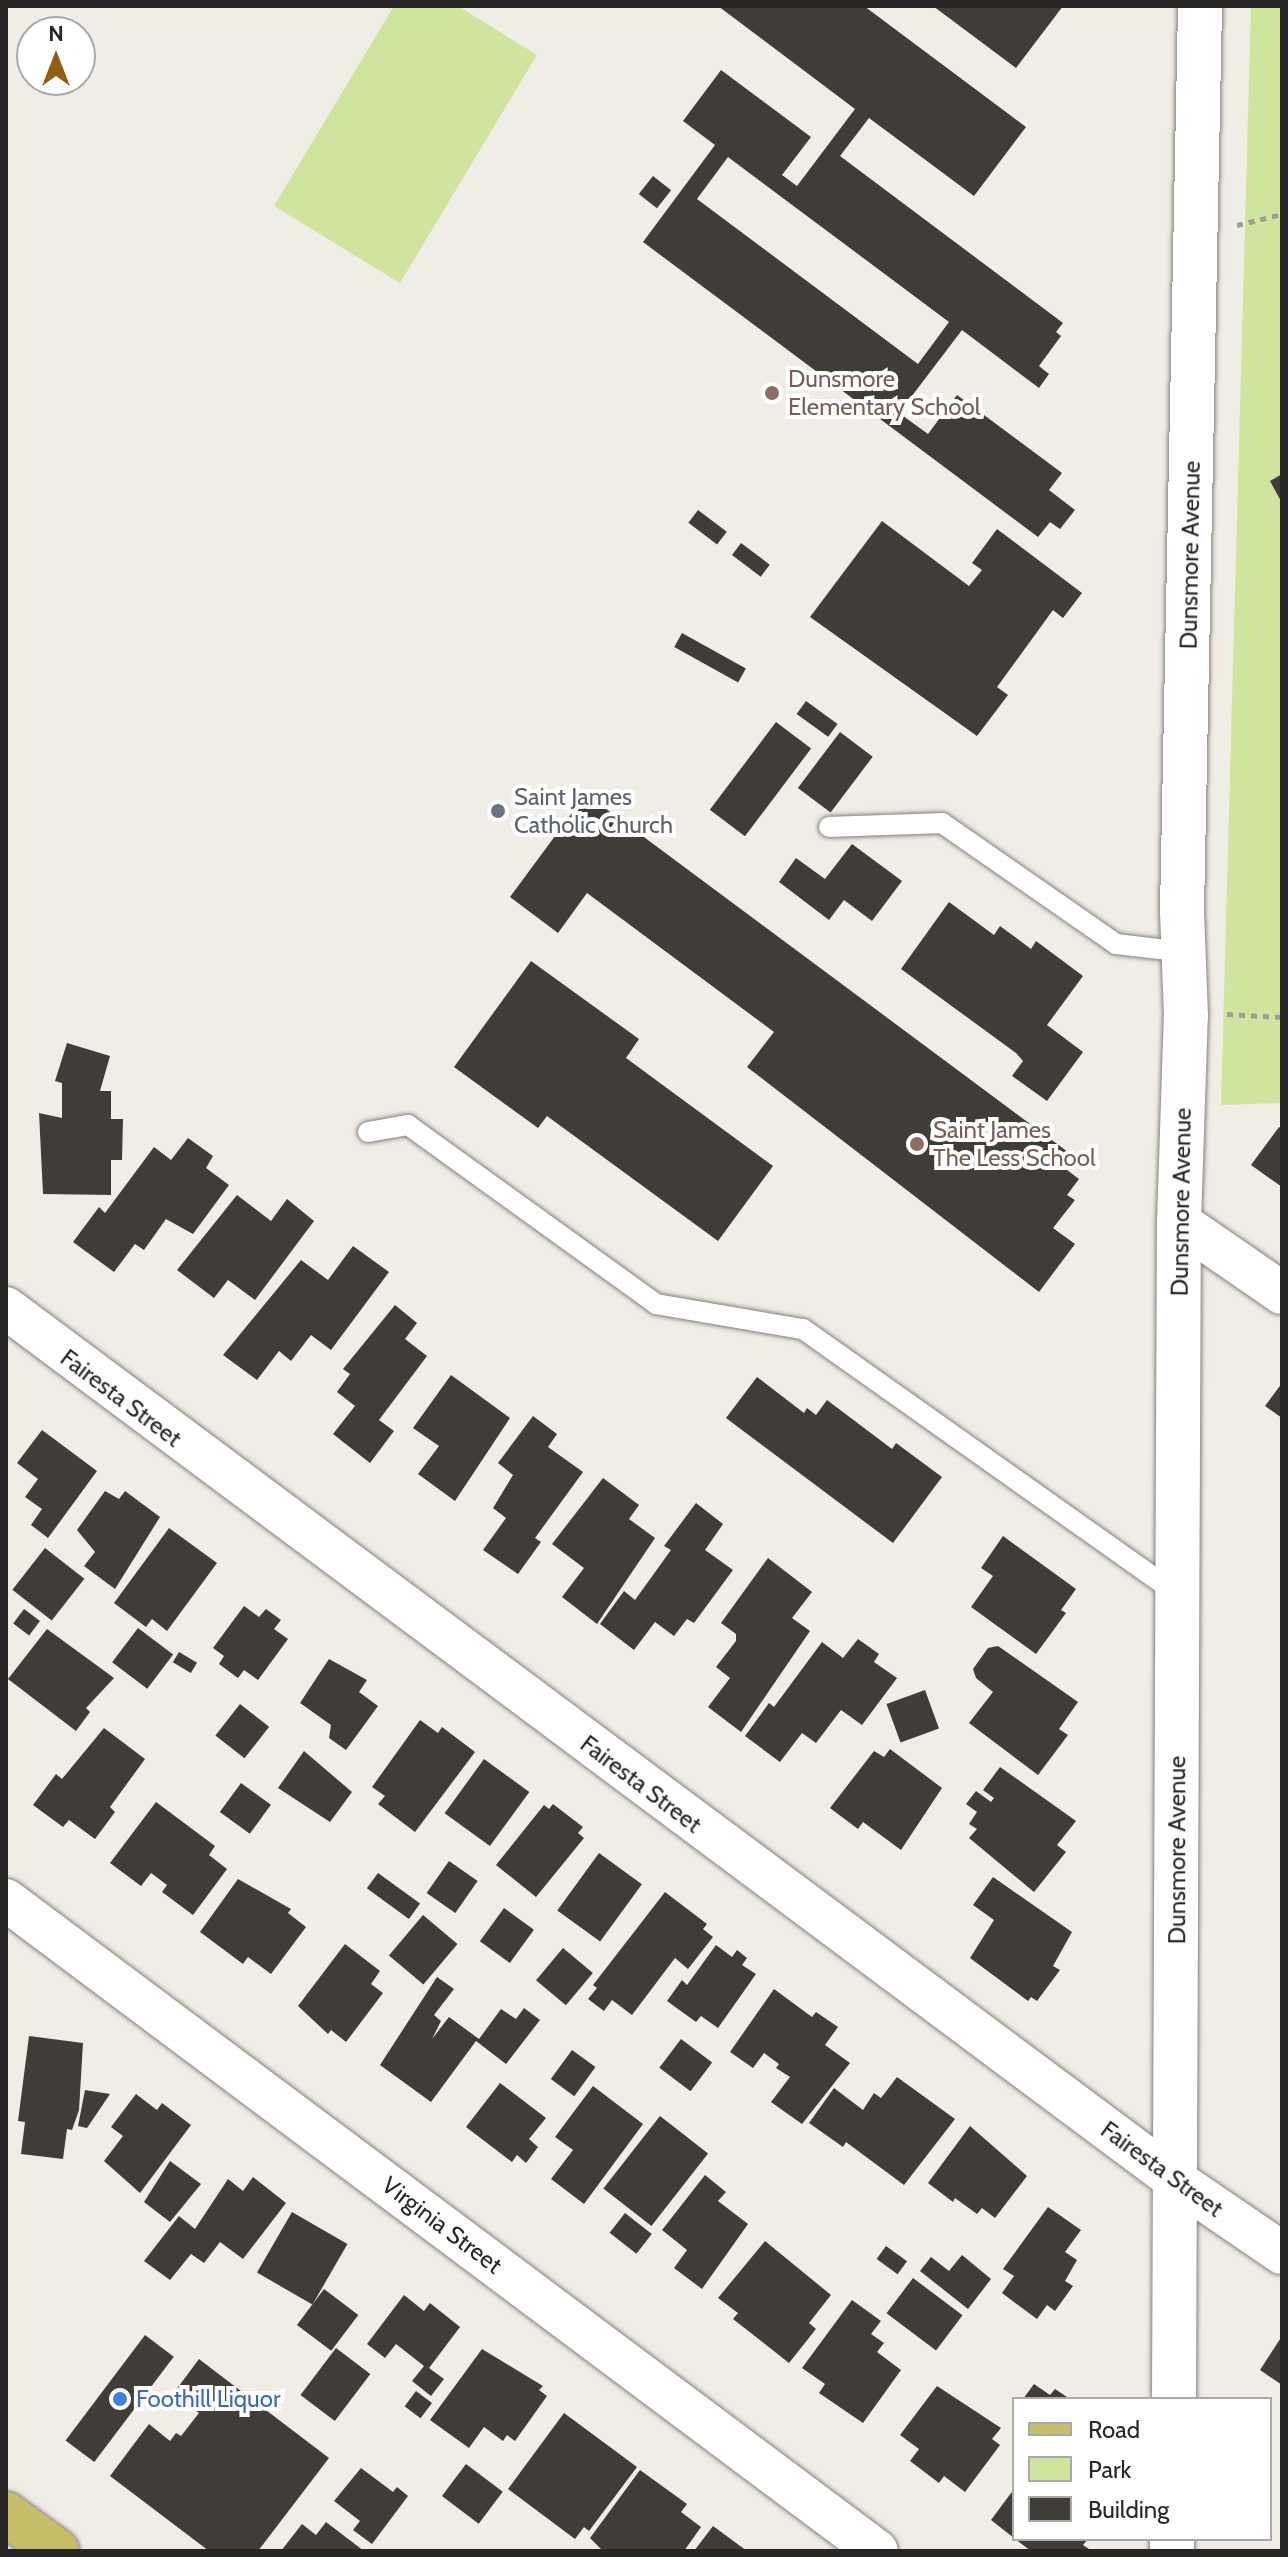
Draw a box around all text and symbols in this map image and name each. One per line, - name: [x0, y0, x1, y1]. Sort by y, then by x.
- north arrow: [16, 16, 96, 96]
- text: N: [48, 20, 64, 47]
- place label: Dunsmore Elementary School: [788, 365, 980, 421]
- marker: Dunsmore Elementary School: [763, 384, 781, 402]
- street label: Dunsmore Avenue: [1174, 460, 1206, 650]
- place label: Saint James Catholic Church: [514, 783, 673, 839]
- marker: Saint James Catholic Church: [489, 802, 507, 820]
- street label: Dunsmore Avenue: [1165, 1107, 1197, 1297]
- place label: Saint James The Less School: [933, 1116, 1096, 1172]
- marker: Saint James The Less School: [908, 1135, 926, 1153]
- street label: Fairesta Street: [55, 1343, 187, 1453]
- street label: Fairesta Street: [575, 1729, 707, 1839]
- street label: Dunsmore Avenue: [1163, 1756, 1191, 1944]
- street label: Fairesta Street: [1095, 2115, 1229, 2223]
- street label: Virginia Street: [376, 2171, 508, 2279]
- place label: Foothill Liquor: [136, 2385, 280, 2413]
- marker: Foothill Liquor: [111, 2390, 129, 2408]
- legend: [1012, 2397, 1272, 2541]
- text: Road: [1088, 2415, 1140, 2444]
- text: Park: [1088, 2455, 1131, 2484]
- text: Building: [1088, 2495, 1169, 2524]

